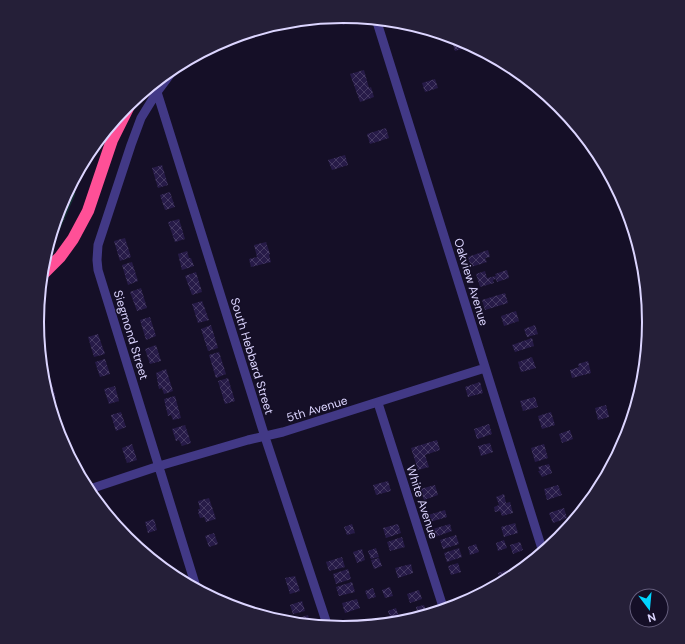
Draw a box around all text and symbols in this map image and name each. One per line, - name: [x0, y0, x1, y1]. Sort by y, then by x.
- street label: Oakview Avenue: [450, 236, 492, 328]
- street label: Siegmond Street: [110, 288, 152, 382]
- street label: South Hebbard Street: [227, 296, 277, 417]
- street label: 5th Avenue: [285, 392, 350, 426]
- street label: White Avenue: [403, 463, 442, 541]
- north arrow: [629, 588, 669, 628]
- text: N: [646, 610, 658, 625]

